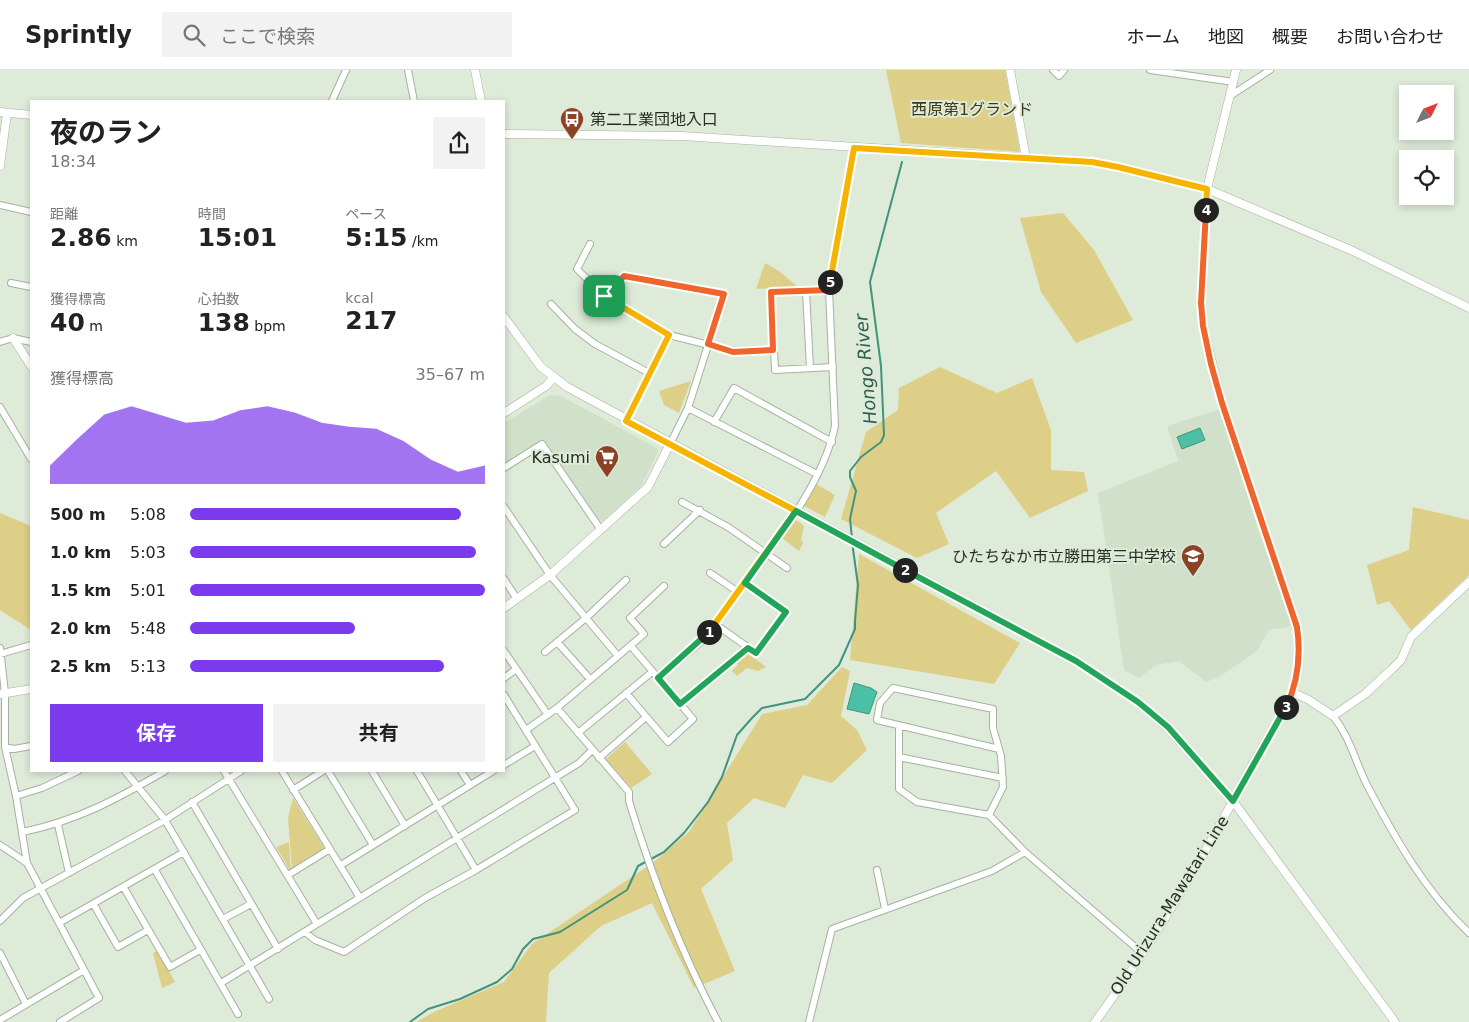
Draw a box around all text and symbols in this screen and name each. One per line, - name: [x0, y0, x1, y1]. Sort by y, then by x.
- search box: [162, 12, 512, 57]
- text: Sprintly: [25, 21, 132, 49]
- icon: search: [180, 21, 208, 49]
- text: ここで検索: [220, 25, 315, 47]
- text: ホーム: [1127, 26, 1180, 47]
- text: 地図: [1208, 26, 1244, 47]
- text: 概要: [1272, 26, 1308, 47]
- text: お問い合わせ: [1336, 26, 1444, 47]
- north arrow: [1399, 85, 1454, 140]
- map controls: [1399, 85, 1454, 205]
- park label: 西原第1グランド: [911, 100, 1033, 119]
- bus stop icon: 第二工業団地入口: [559, 106, 585, 140]
- place label: 第二工業団地入口: [590, 110, 718, 129]
- text: 夜のラン: [50, 116, 162, 149]
- button: share: [433, 117, 485, 169]
- button: locate: [1399, 150, 1454, 205]
- text: 18:34: [50, 152, 96, 171]
- pin: 4: [1194, 198, 1218, 222]
- text: 4: [1202, 202, 1211, 218]
- text: 距離: [50, 206, 78, 222]
- text: 時間: [198, 206, 226, 222]
- text: ペース: [345, 206, 387, 222]
- text: 2.86: [50, 223, 112, 252]
- text: 15:01: [198, 223, 277, 252]
- text: 5:15: [345, 223, 408, 252]
- text: km: [112, 233, 138, 249]
- text: /km: [408, 233, 438, 249]
- pin: 5: [818, 270, 842, 294]
- text: 5: [826, 274, 835, 290]
- pin: [583, 275, 625, 317]
- icon: arrive: [590, 282, 618, 310]
- text: kcal: [345, 290, 374, 306]
- text: 獲得標高: [50, 291, 106, 307]
- text: 心拍数: [198, 291, 240, 307]
- text: 217: [345, 306, 398, 335]
- text: 40: [50, 308, 85, 337]
- text: 138: [198, 308, 250, 337]
- water label: Hongo River: [850, 311, 881, 425]
- text: m: [85, 318, 103, 334]
- text: bpm: [250, 318, 286, 334]
- text: 35–67 m: [416, 365, 485, 384]
- text: 獲得標高: [50, 369, 114, 388]
- supermarket icon: Kasumi: [594, 444, 620, 478]
- place label: Kasumi: [531, 448, 590, 467]
- text: 500 m: [50, 505, 106, 524]
- text: 5:08: [130, 505, 166, 524]
- text: 1.0 km: [50, 543, 111, 562]
- text: 5:03: [130, 543, 166, 562]
- school or university icon: ひたちなか市立勝田第三中学校: [1180, 543, 1206, 577]
- place label: ひたちなか市立勝田第三中学校: [952, 547, 1176, 566]
- pin: 2: [892, 558, 918, 582]
- text: 2: [901, 562, 910, 578]
- text: 1.5 km: [50, 581, 111, 600]
- text: 5:01: [130, 581, 166, 600]
- text: 2.0 km: [50, 619, 111, 638]
- text: 5:48: [130, 619, 166, 638]
- pin: 1: [696, 620, 722, 644]
- text: 1: [705, 624, 714, 640]
- text: 2.5 km: [50, 657, 111, 676]
- text: 5:13: [130, 657, 166, 676]
- pin: 3: [1274, 694, 1298, 720]
- text: 3: [1282, 699, 1291, 715]
- button: 保存: [50, 704, 263, 762]
- button: 共有: [273, 704, 485, 762]
- street label: Old Urizura-Mawatari Line: [1106, 812, 1233, 998]

